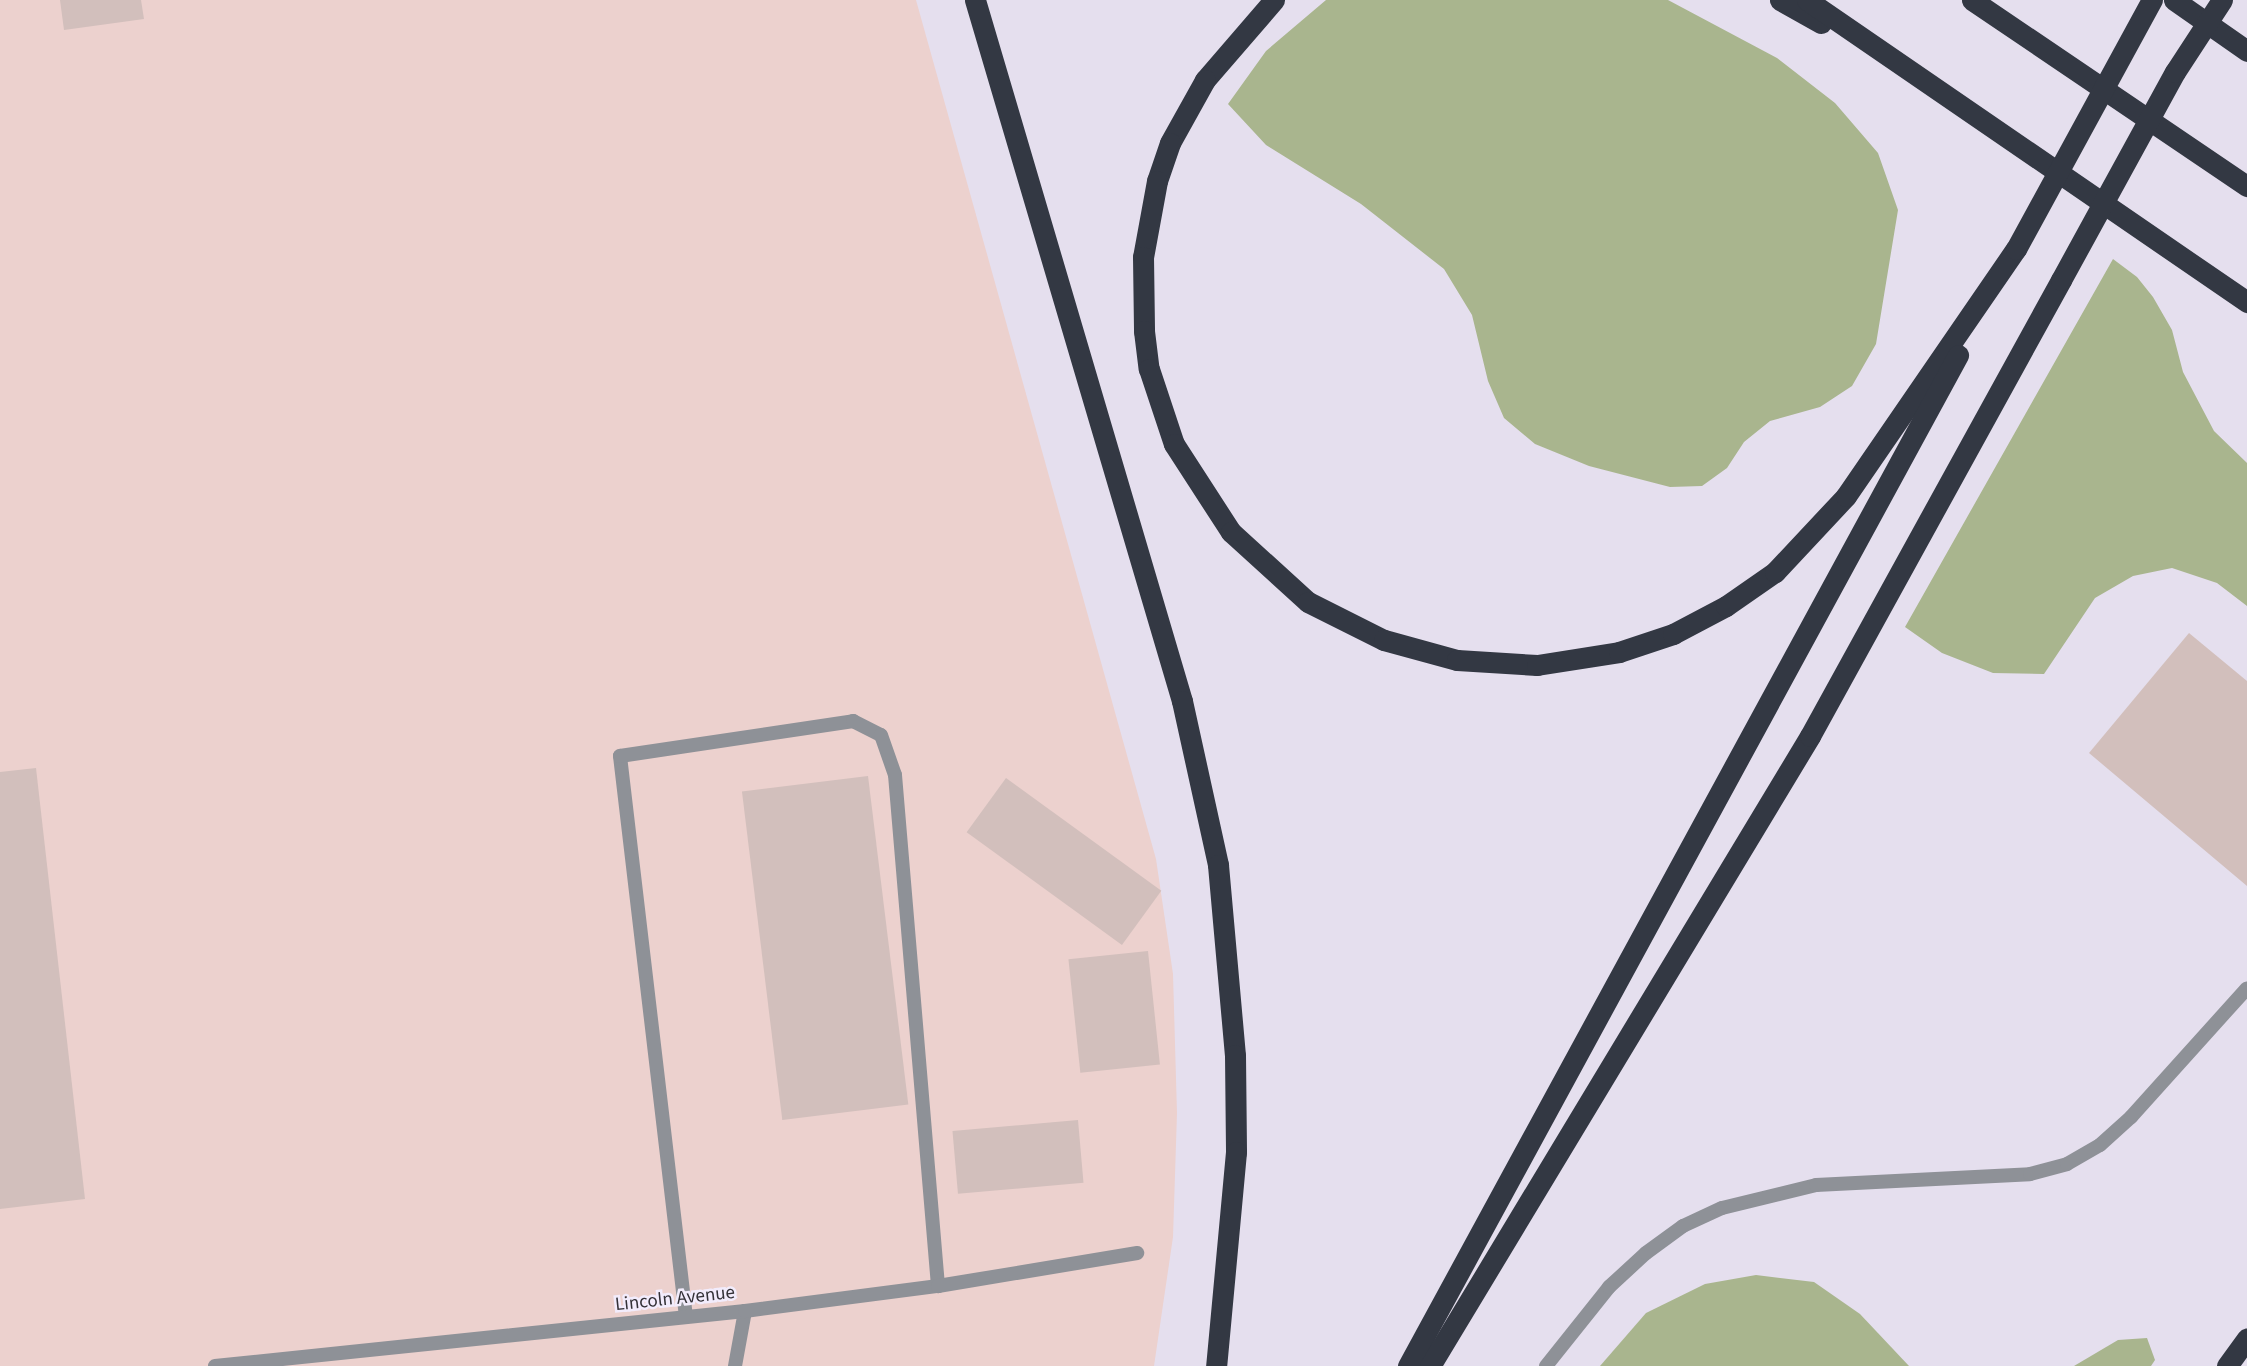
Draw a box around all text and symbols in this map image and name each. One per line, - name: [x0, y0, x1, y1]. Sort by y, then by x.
- street label: Lincoln Avenue: [614, 1281, 736, 1317]

